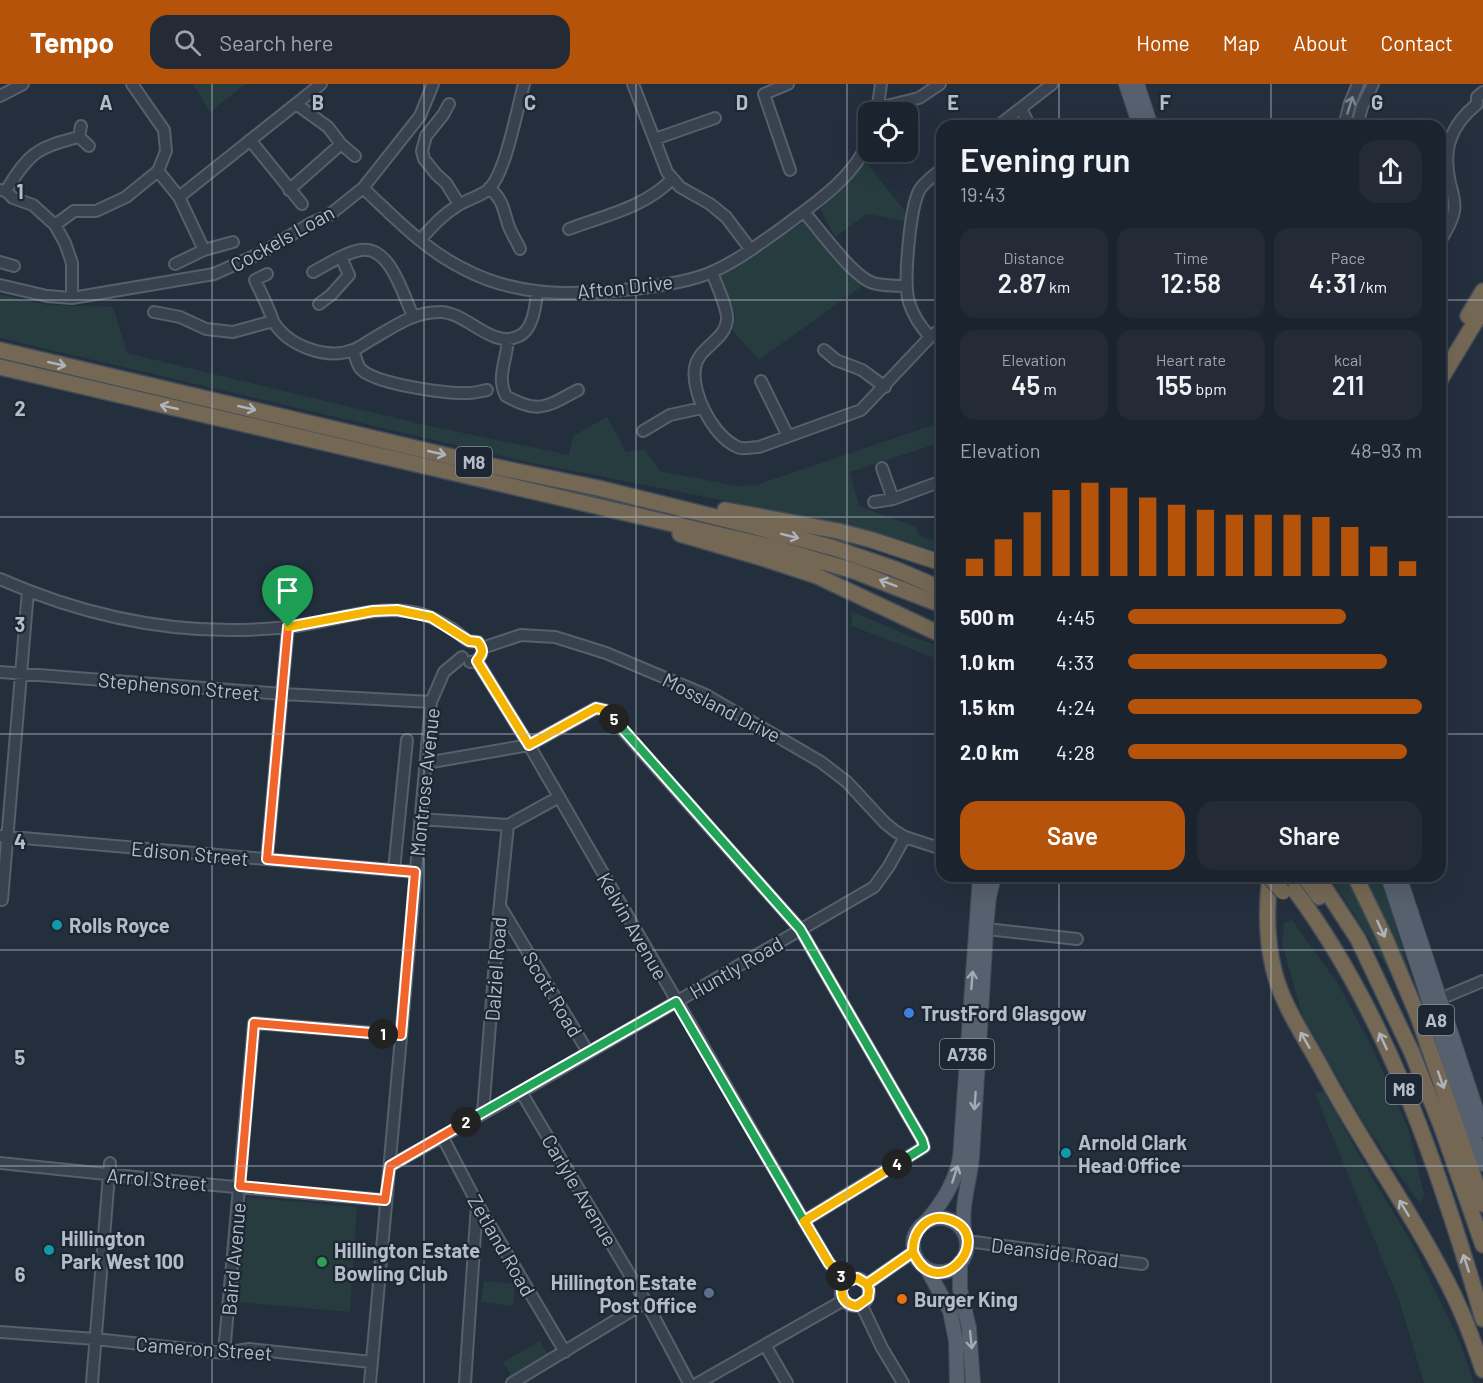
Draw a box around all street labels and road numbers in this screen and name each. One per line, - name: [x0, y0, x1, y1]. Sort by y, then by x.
- street label: Cockels Loan: [226, 200, 338, 276]
- street label: Afton Drive: [576, 269, 674, 303]
- road number: M8: [456, 447, 492, 477]
- street label: Stephenson Street: [97, 667, 261, 705]
- street label: Mossland Drive: [659, 667, 785, 747]
- street label: Montrose Avenue: [404, 707, 444, 857]
- street label: Edison Street: [130, 836, 250, 870]
- street label: Kelvin Avenue: [593, 868, 673, 984]
- street label: Dalziel Road: [479, 916, 511, 1022]
- street label: Huntly Road: [685, 931, 787, 1003]
- street label: Scott Road: [518, 947, 588, 1041]
- road number: A8: [1418, 1005, 1454, 1035]
- road number: A736: [940, 1039, 994, 1069]
- road number: M8: [1386, 1074, 1422, 1104]
- street label: Carlyle Avenue: [537, 1130, 623, 1250]
- street label: Arrol Street: [106, 1163, 208, 1195]
- street label: Zetland Road: [463, 1190, 541, 1300]
- street label: Baird Avenue: [216, 1201, 250, 1317]
- street label: Deanside Road: [990, 1232, 1120, 1272]
- street label: Cameron Street: [135, 1331, 273, 1365]

